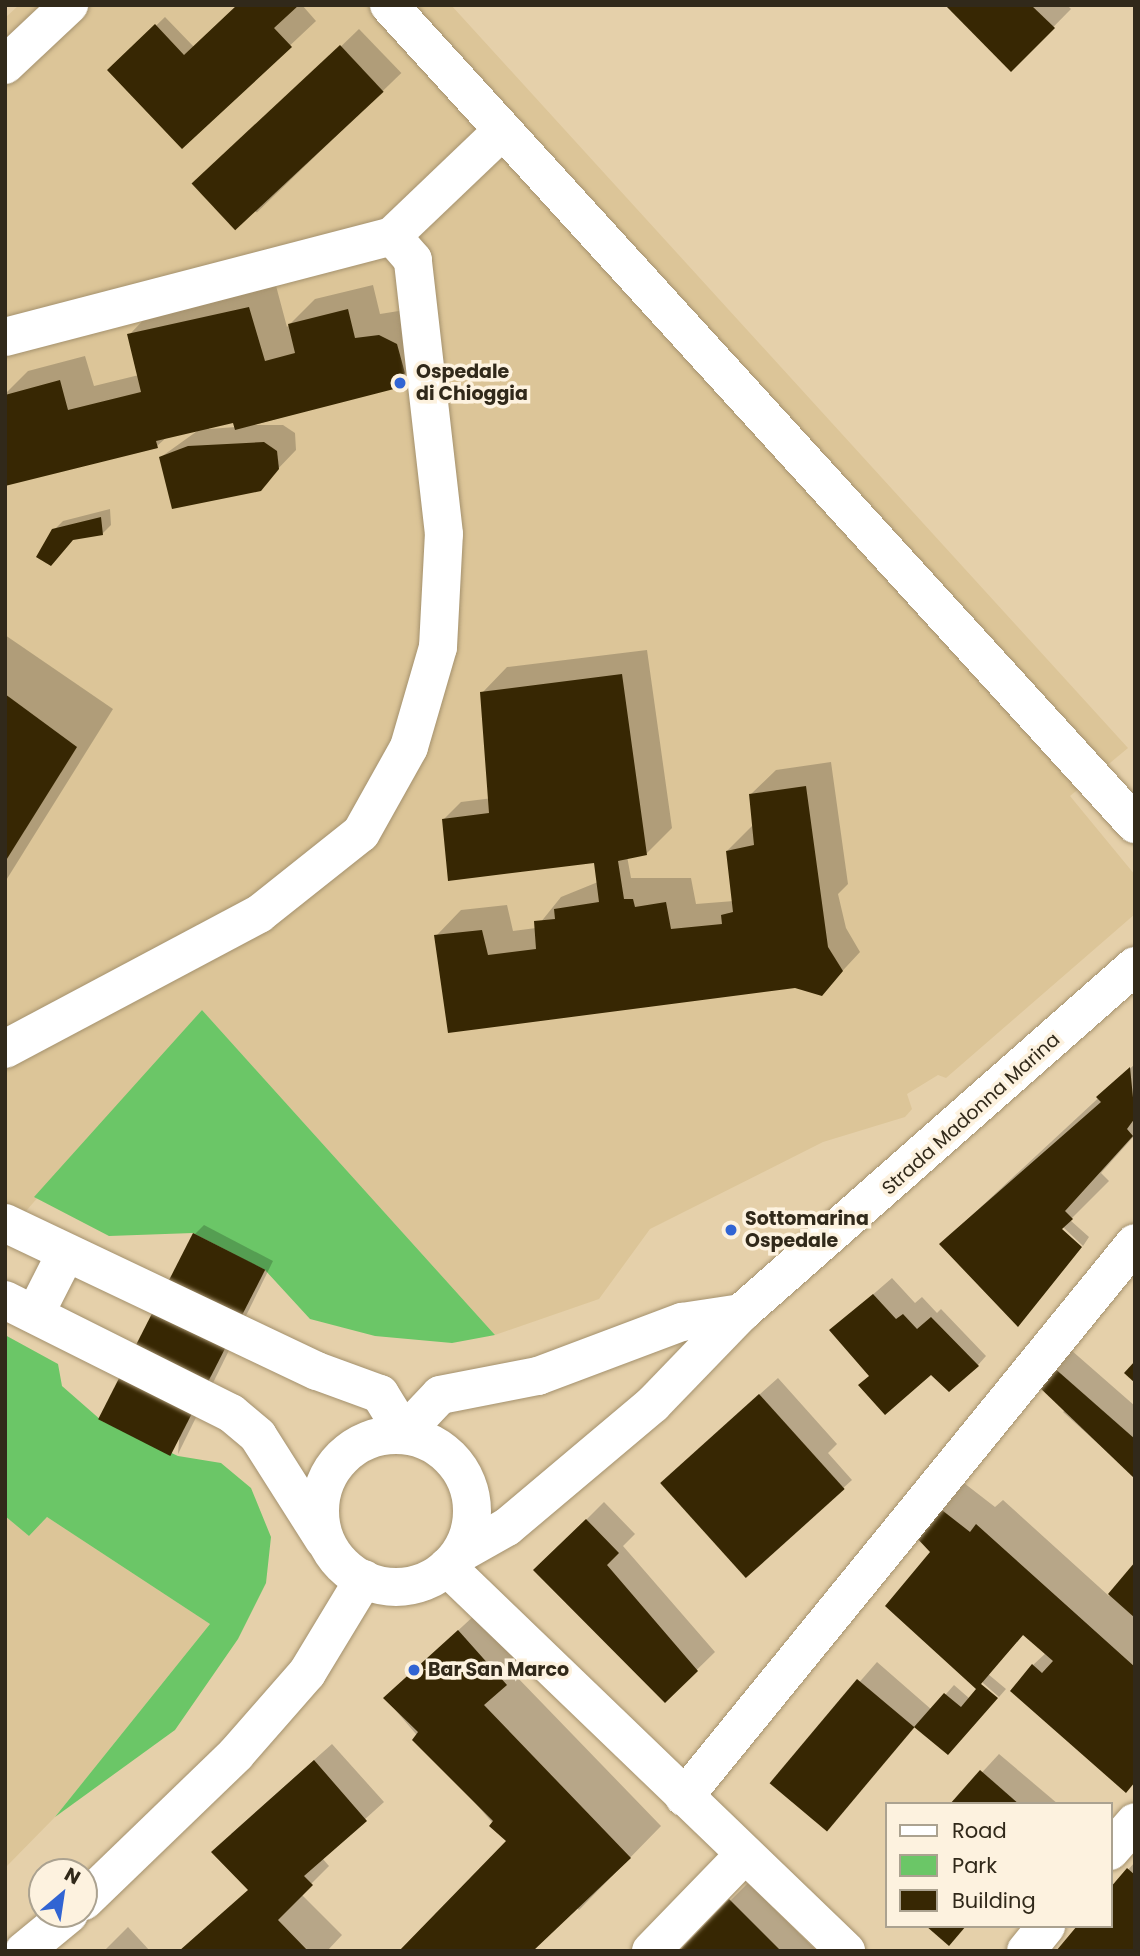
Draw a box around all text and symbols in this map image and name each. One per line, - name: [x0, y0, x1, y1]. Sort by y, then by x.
- place label: Ospedale di Chioggia: [416, 361, 528, 405]
- marker: Ospedale di Chioggia: [390, 373, 410, 393]
- street label: Strada Madonna Marina: [877, 1028, 1065, 1200]
- place label: Sottomarina Ospedale: [745, 1208, 869, 1252]
- marker: Sottomarina Ospedale: [723, 1222, 739, 1238]
- place label: Bar San Marco: [428, 1659, 569, 1681]
- marker: Bar San Marco: [406, 1662, 422, 1678]
- legend: [884, 1802, 1112, 1928]
- text: Road: [952, 1816, 1007, 1845]
- text: Park: [952, 1851, 997, 1880]
- north arrow: [28, 1858, 98, 1928]
- text: N: [60, 1861, 85, 1891]
- text: Building: [952, 1886, 1036, 1915]

